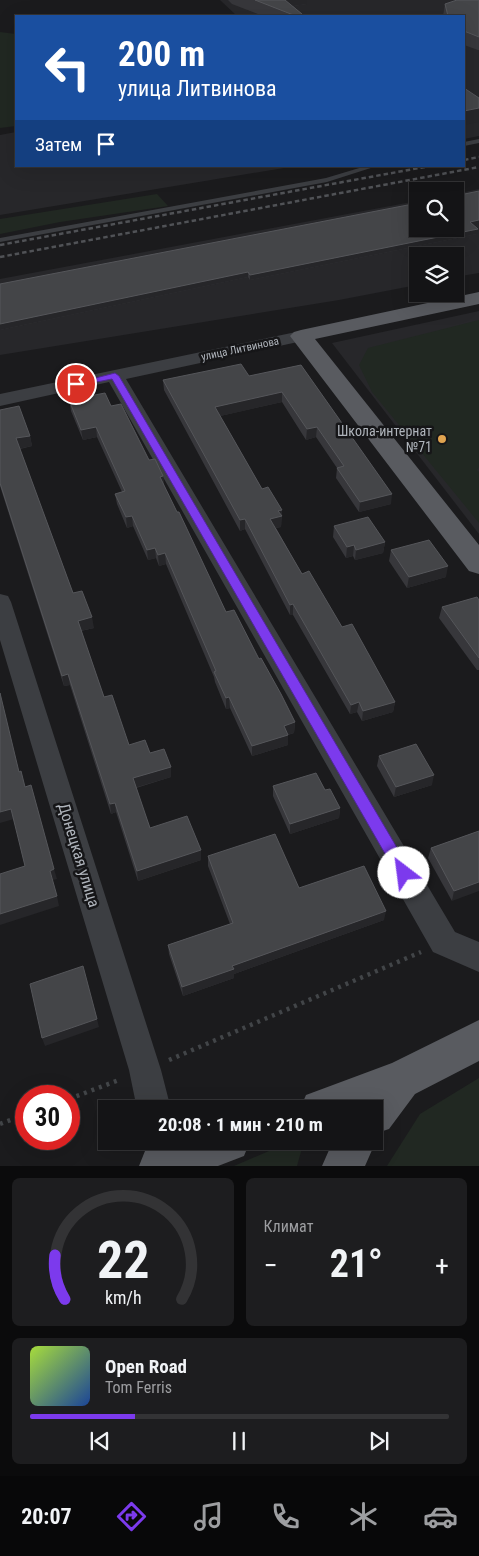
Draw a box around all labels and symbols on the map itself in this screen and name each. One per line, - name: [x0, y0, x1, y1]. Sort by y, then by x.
- street label: улица Литвинова: [200, 334, 280, 364]
- pin: [55, 363, 97, 405]
- place label: Школа-интернат №71: [337, 423, 432, 455]
- marker: Школа-интернат №71: [436, 433, 448, 445]
- street label: Донецкая улица: [54, 801, 104, 909]
- position arrow: [377, 846, 429, 898]
- speed limit sign: 30: [15, 1085, 80, 1150]

